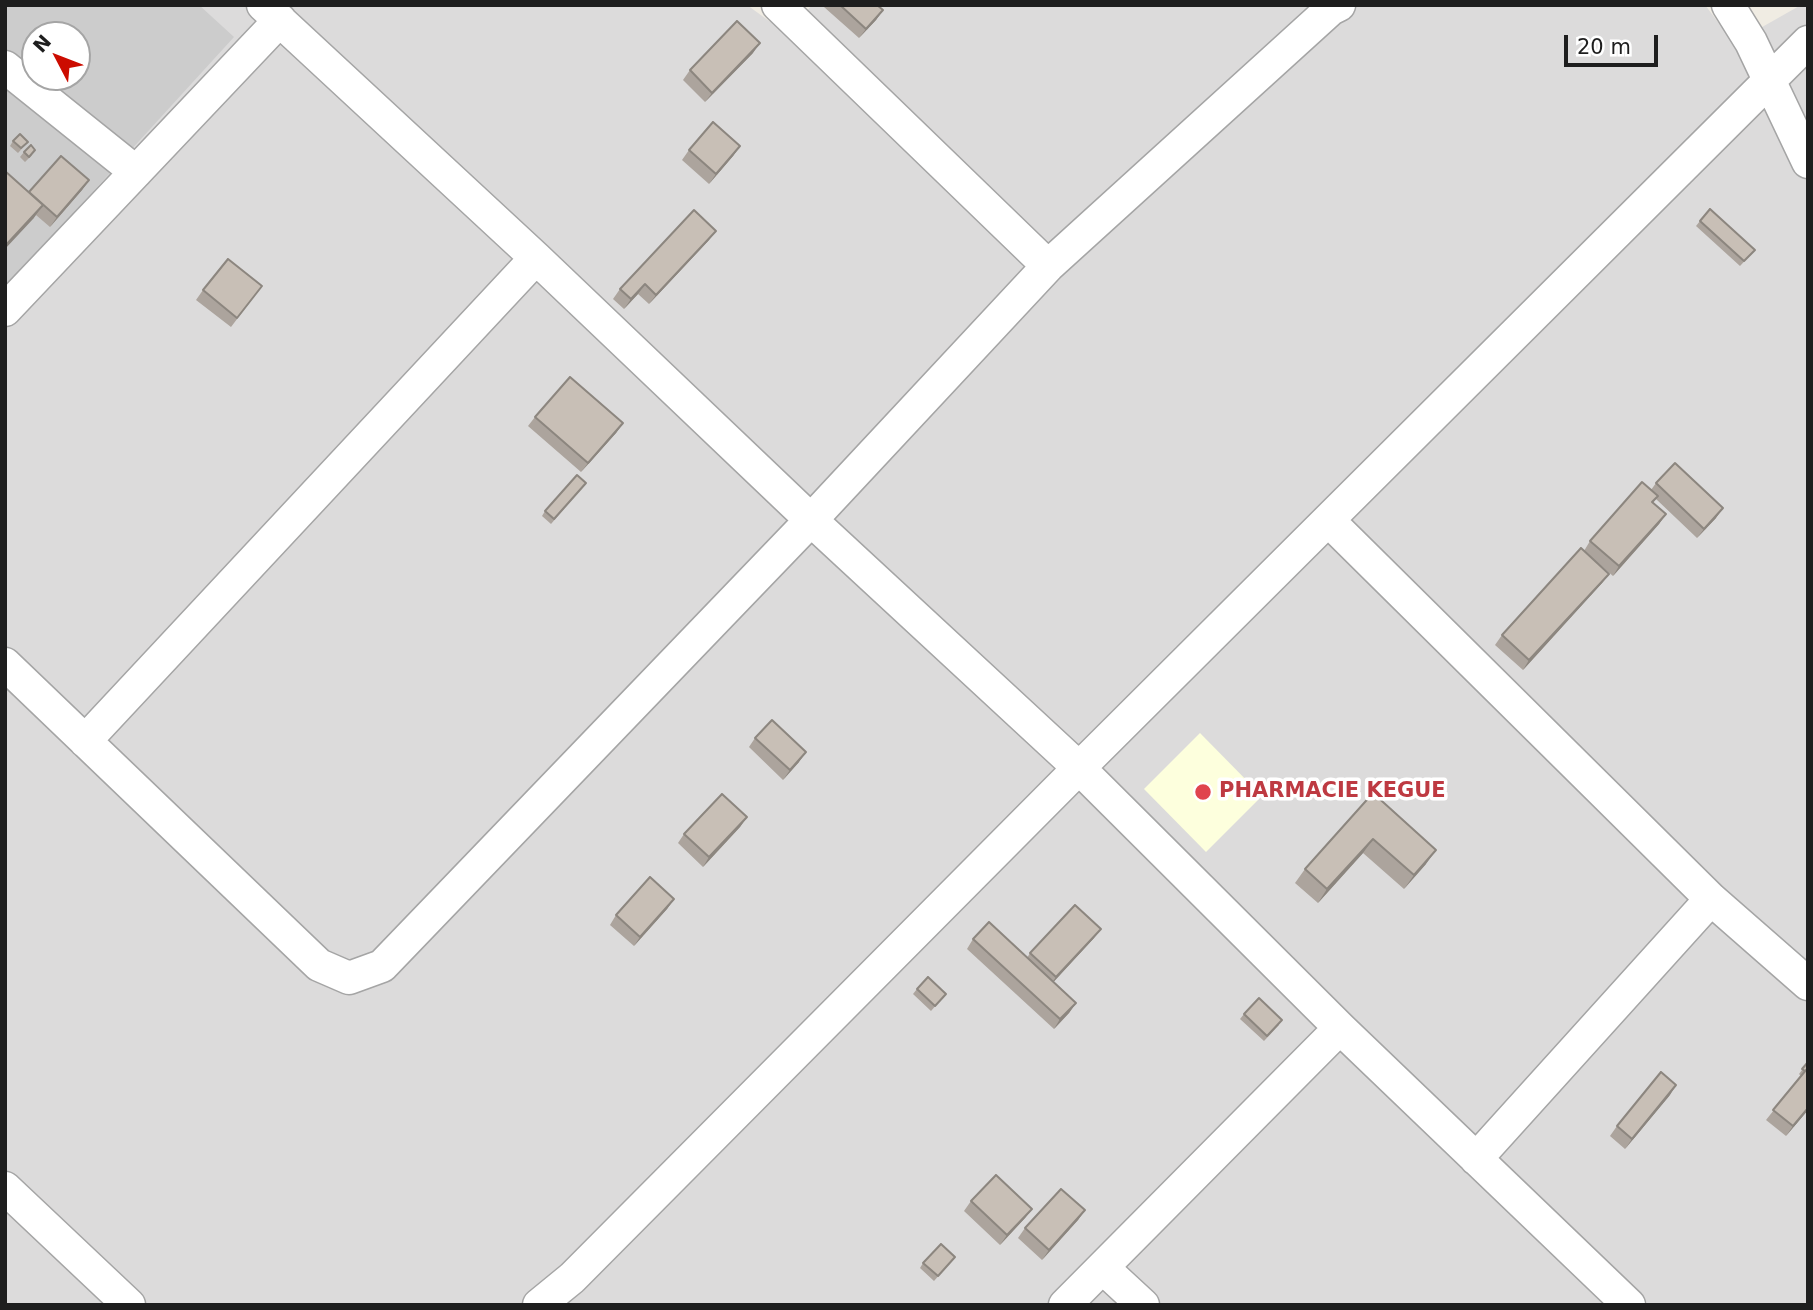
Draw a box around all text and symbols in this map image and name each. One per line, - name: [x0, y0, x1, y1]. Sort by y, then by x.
- north arrow: [21, 21, 91, 91]
- scale bar: [1568, 21, 1662, 65]
- text: N: [28, 30, 55, 57]
- text: 20 m: [1577, 35, 1631, 59]
- place label: PHARMACIE KEGUE: [1219, 779, 1446, 805]
- marker: PHARMACIE KEGUE: [1193, 782, 1213, 802]

